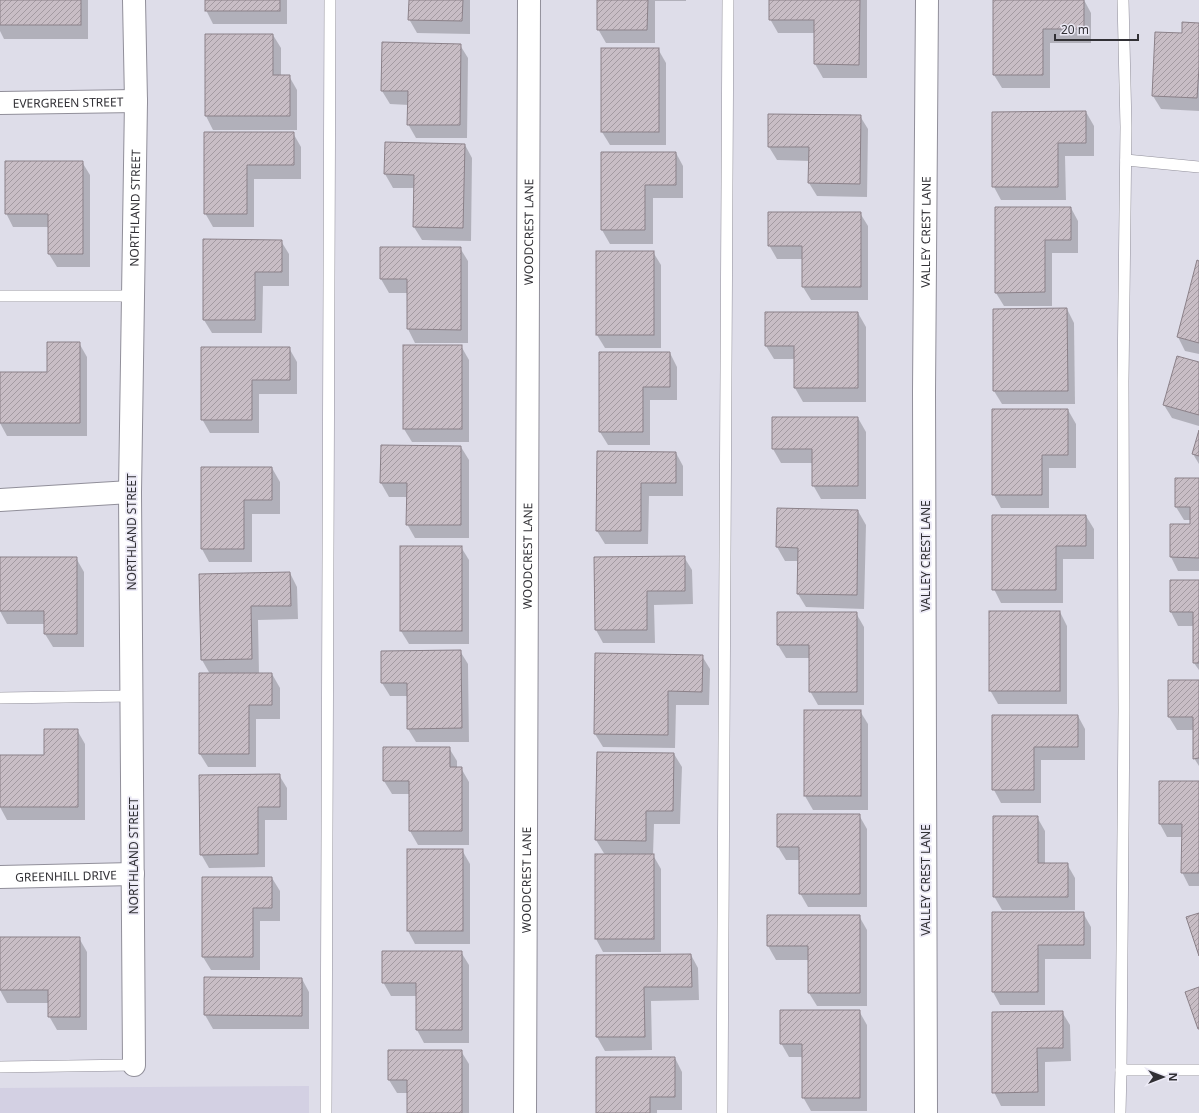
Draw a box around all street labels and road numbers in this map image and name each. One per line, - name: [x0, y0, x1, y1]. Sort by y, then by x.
- street label: EVERGREEN STREET: [13, 93, 124, 111]
- street label: NORTHLAND STREET: [125, 149, 144, 267]
- street label: VALLEY CREST LANE: [916, 176, 934, 288]
- street label: WOODCREST LANE: [519, 179, 537, 285]
- street label: NORTHLAND STREET: [123, 473, 140, 591]
- street label: VALLEY CREST LANE: [917, 500, 934, 612]
- street label: WOODCREST LANE: [518, 503, 536, 609]
- street label: NORTHLAND STREET: [125, 797, 142, 915]
- street label: VALLEY CREST LANE: [917, 824, 934, 936]
- street label: WOODCREST LANE: [517, 827, 535, 933]
- street label: GREENHILL DRIVE: [15, 866, 117, 885]

